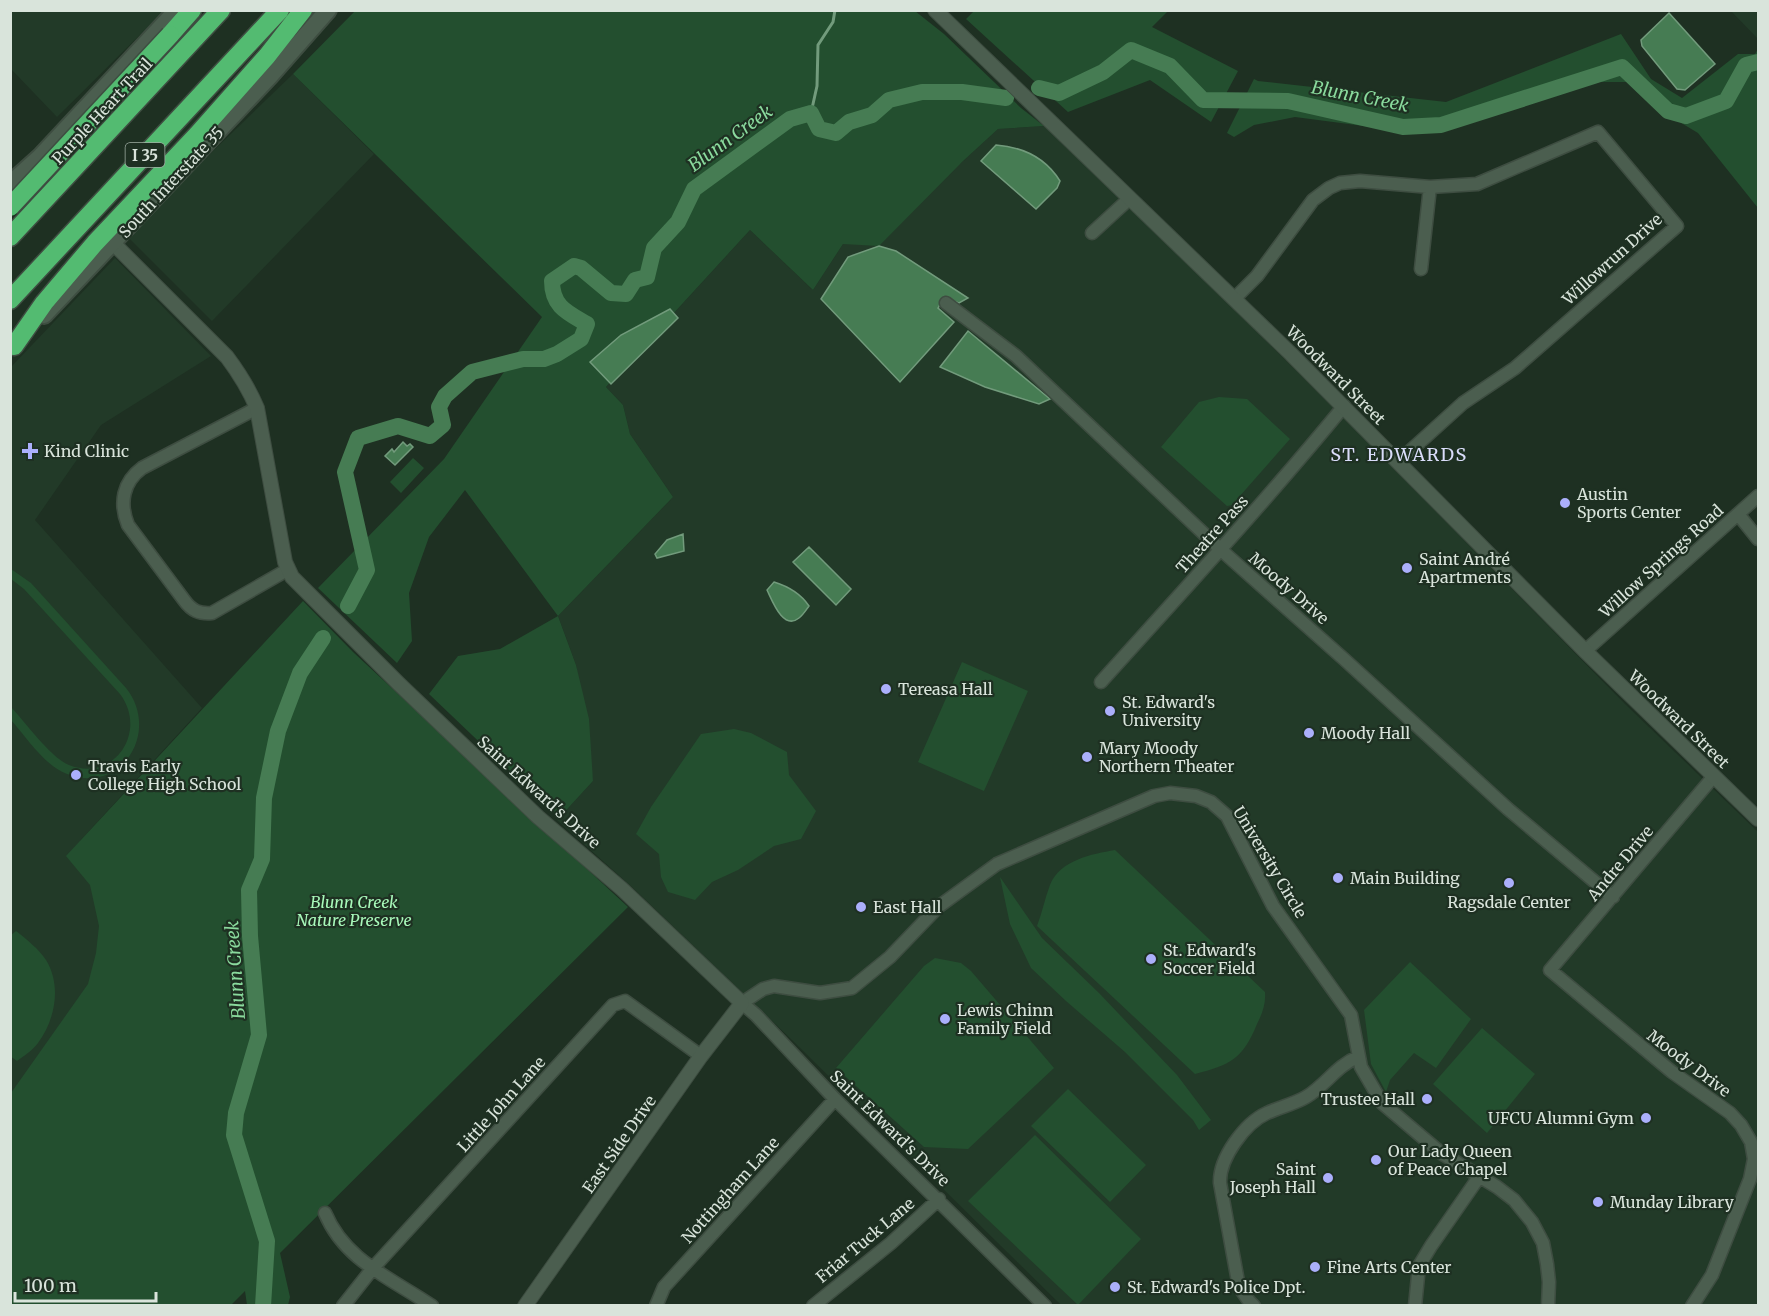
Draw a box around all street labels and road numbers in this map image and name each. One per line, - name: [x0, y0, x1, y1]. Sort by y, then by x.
- street label: Purple Heart Trail: [48, 54, 156, 168]
- street label: South Interstate 35: [114, 122, 228, 242]
- road number: I 35: [126, 143, 164, 167]
- street label: Willowrun Drive: [1557, 209, 1666, 310]
- street label: Woodward Street: [1281, 320, 1390, 429]
- street label: Theatre Pass: [1172, 491, 1252, 577]
- street label: Willow Springs Road: [1594, 500, 1727, 622]
- street label: Moody Drive: [1245, 548, 1333, 628]
- street label: Woodward Street: [1624, 665, 1734, 773]
- street label: Saint Edward's Drive: [473, 731, 605, 853]
- street label: University Circle: [1229, 802, 1311, 922]
- street label: Andre Drive: [1582, 821, 1657, 905]
- street label: Moody Drive: [1643, 1025, 1735, 1101]
- street label: Little John Lane: [453, 1052, 549, 1156]
- street label: Saint Edward's Drive: [826, 1066, 954, 1190]
- street label: East Side Drive: [578, 1091, 660, 1197]
- street label: Nottingham Lane: [677, 1133, 783, 1247]
- street label: Friar Tuck Lane: [812, 1193, 918, 1287]

